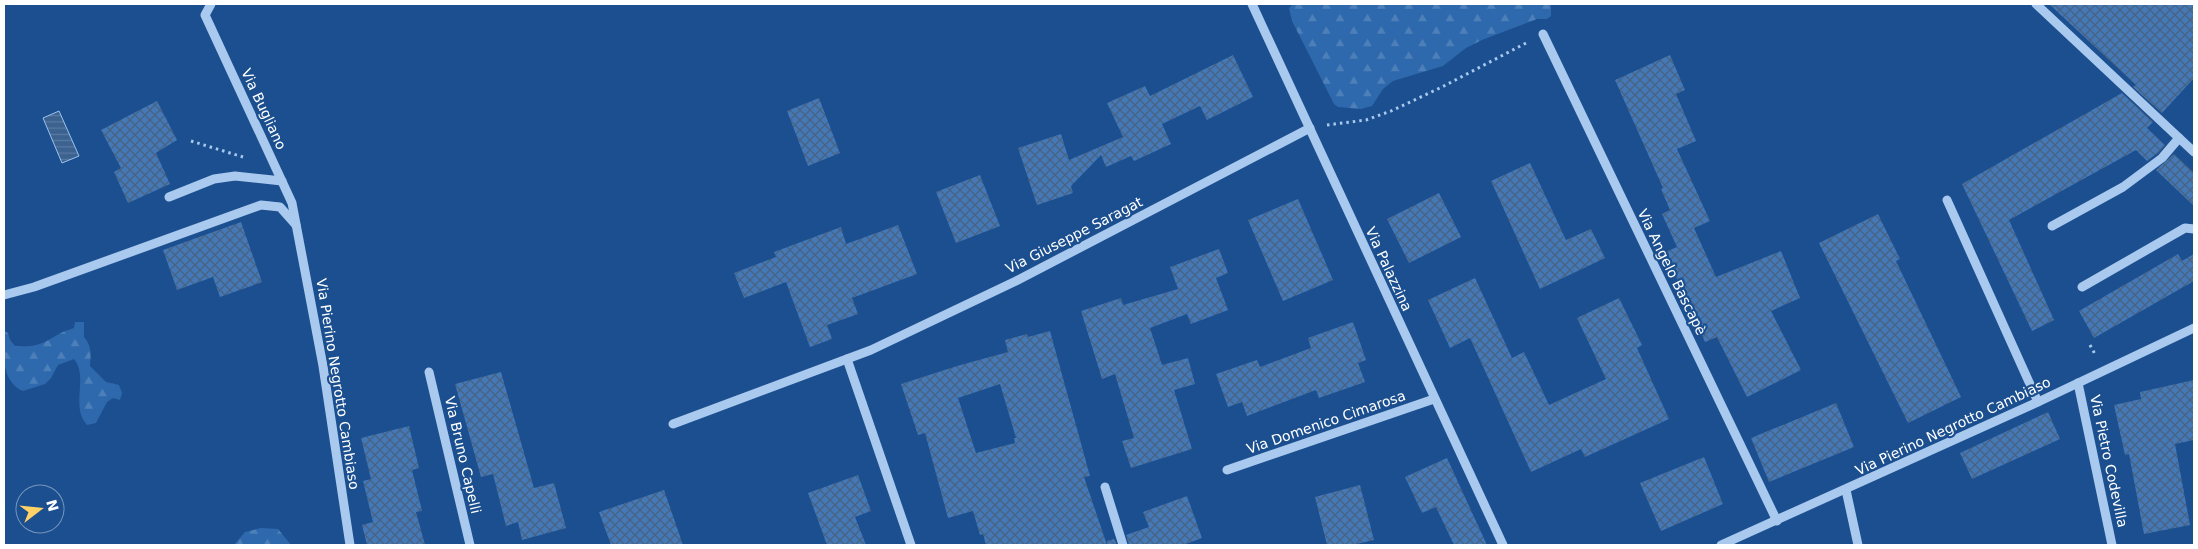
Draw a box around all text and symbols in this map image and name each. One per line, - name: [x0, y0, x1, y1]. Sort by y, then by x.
- street label: Via Bugliano: [238, 66, 290, 152]
- street label: Via Giuseppe Saragat: [1003, 193, 1145, 276]
- street label: Via Angelo Bascapè: [1634, 206, 1710, 338]
- street label: Via Palazzina: [1363, 224, 1415, 314]
- street label: Via Pierino Negrotto Cambiaso: [313, 277, 363, 491]
- street label: Via Pierino Negrotto Cambiaso: [1853, 374, 2053, 478]
- street label: Via Domenico Cimarosa: [1244, 387, 1408, 457]
- street label: Via Pietro Codevilla: [2087, 393, 2131, 529]
- street label: Via Bruno Capelli: [442, 395, 484, 515]
- north arrow: [15, 484, 65, 534]
- text: N: [43, 498, 62, 513]

